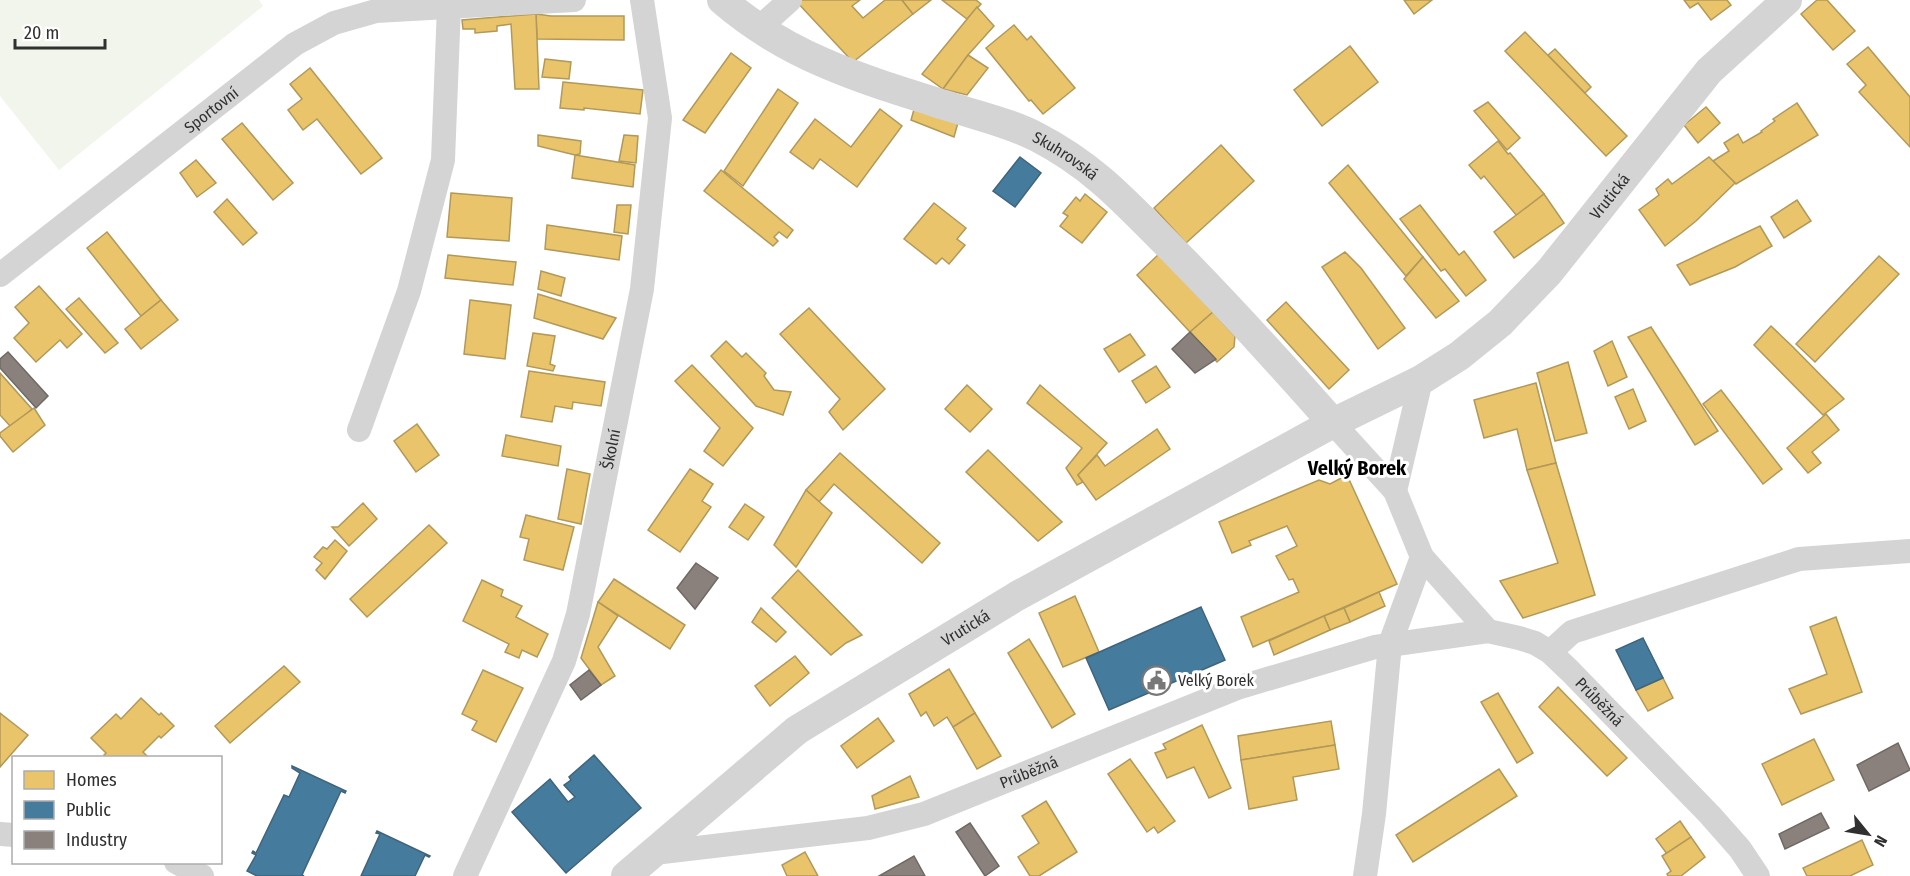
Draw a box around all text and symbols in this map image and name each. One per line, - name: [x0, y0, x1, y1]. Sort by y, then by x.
- scale bar: [15, 12, 105, 50]
- text: 20 m: [24, 22, 59, 44]
- street label: Sportovní: [180, 83, 242, 137]
- street label: Skuhrovská: [1030, 127, 1102, 184]
- street label: Vrutická: [1585, 169, 1634, 223]
- street label: Školní: [596, 427, 624, 471]
- district label: Velký Borek: [1307, 456, 1407, 480]
- street label: Vrutická: [938, 605, 993, 649]
- public building icon: Velký Borek: [1141, 664, 1173, 696]
- place label: Velký Borek: [1178, 671, 1254, 690]
- street label: Průběžná: [1572, 673, 1628, 730]
- street label: Průběžná: [997, 752, 1061, 792]
- legend: [12, 756, 222, 864]
- text: Homes: [66, 769, 117, 791]
- text: Public: [66, 799, 111, 821]
- north arrow: [1838, 804, 1898, 864]
- text: Industry: [66, 829, 127, 851]
- text: N: [1870, 832, 1891, 850]

